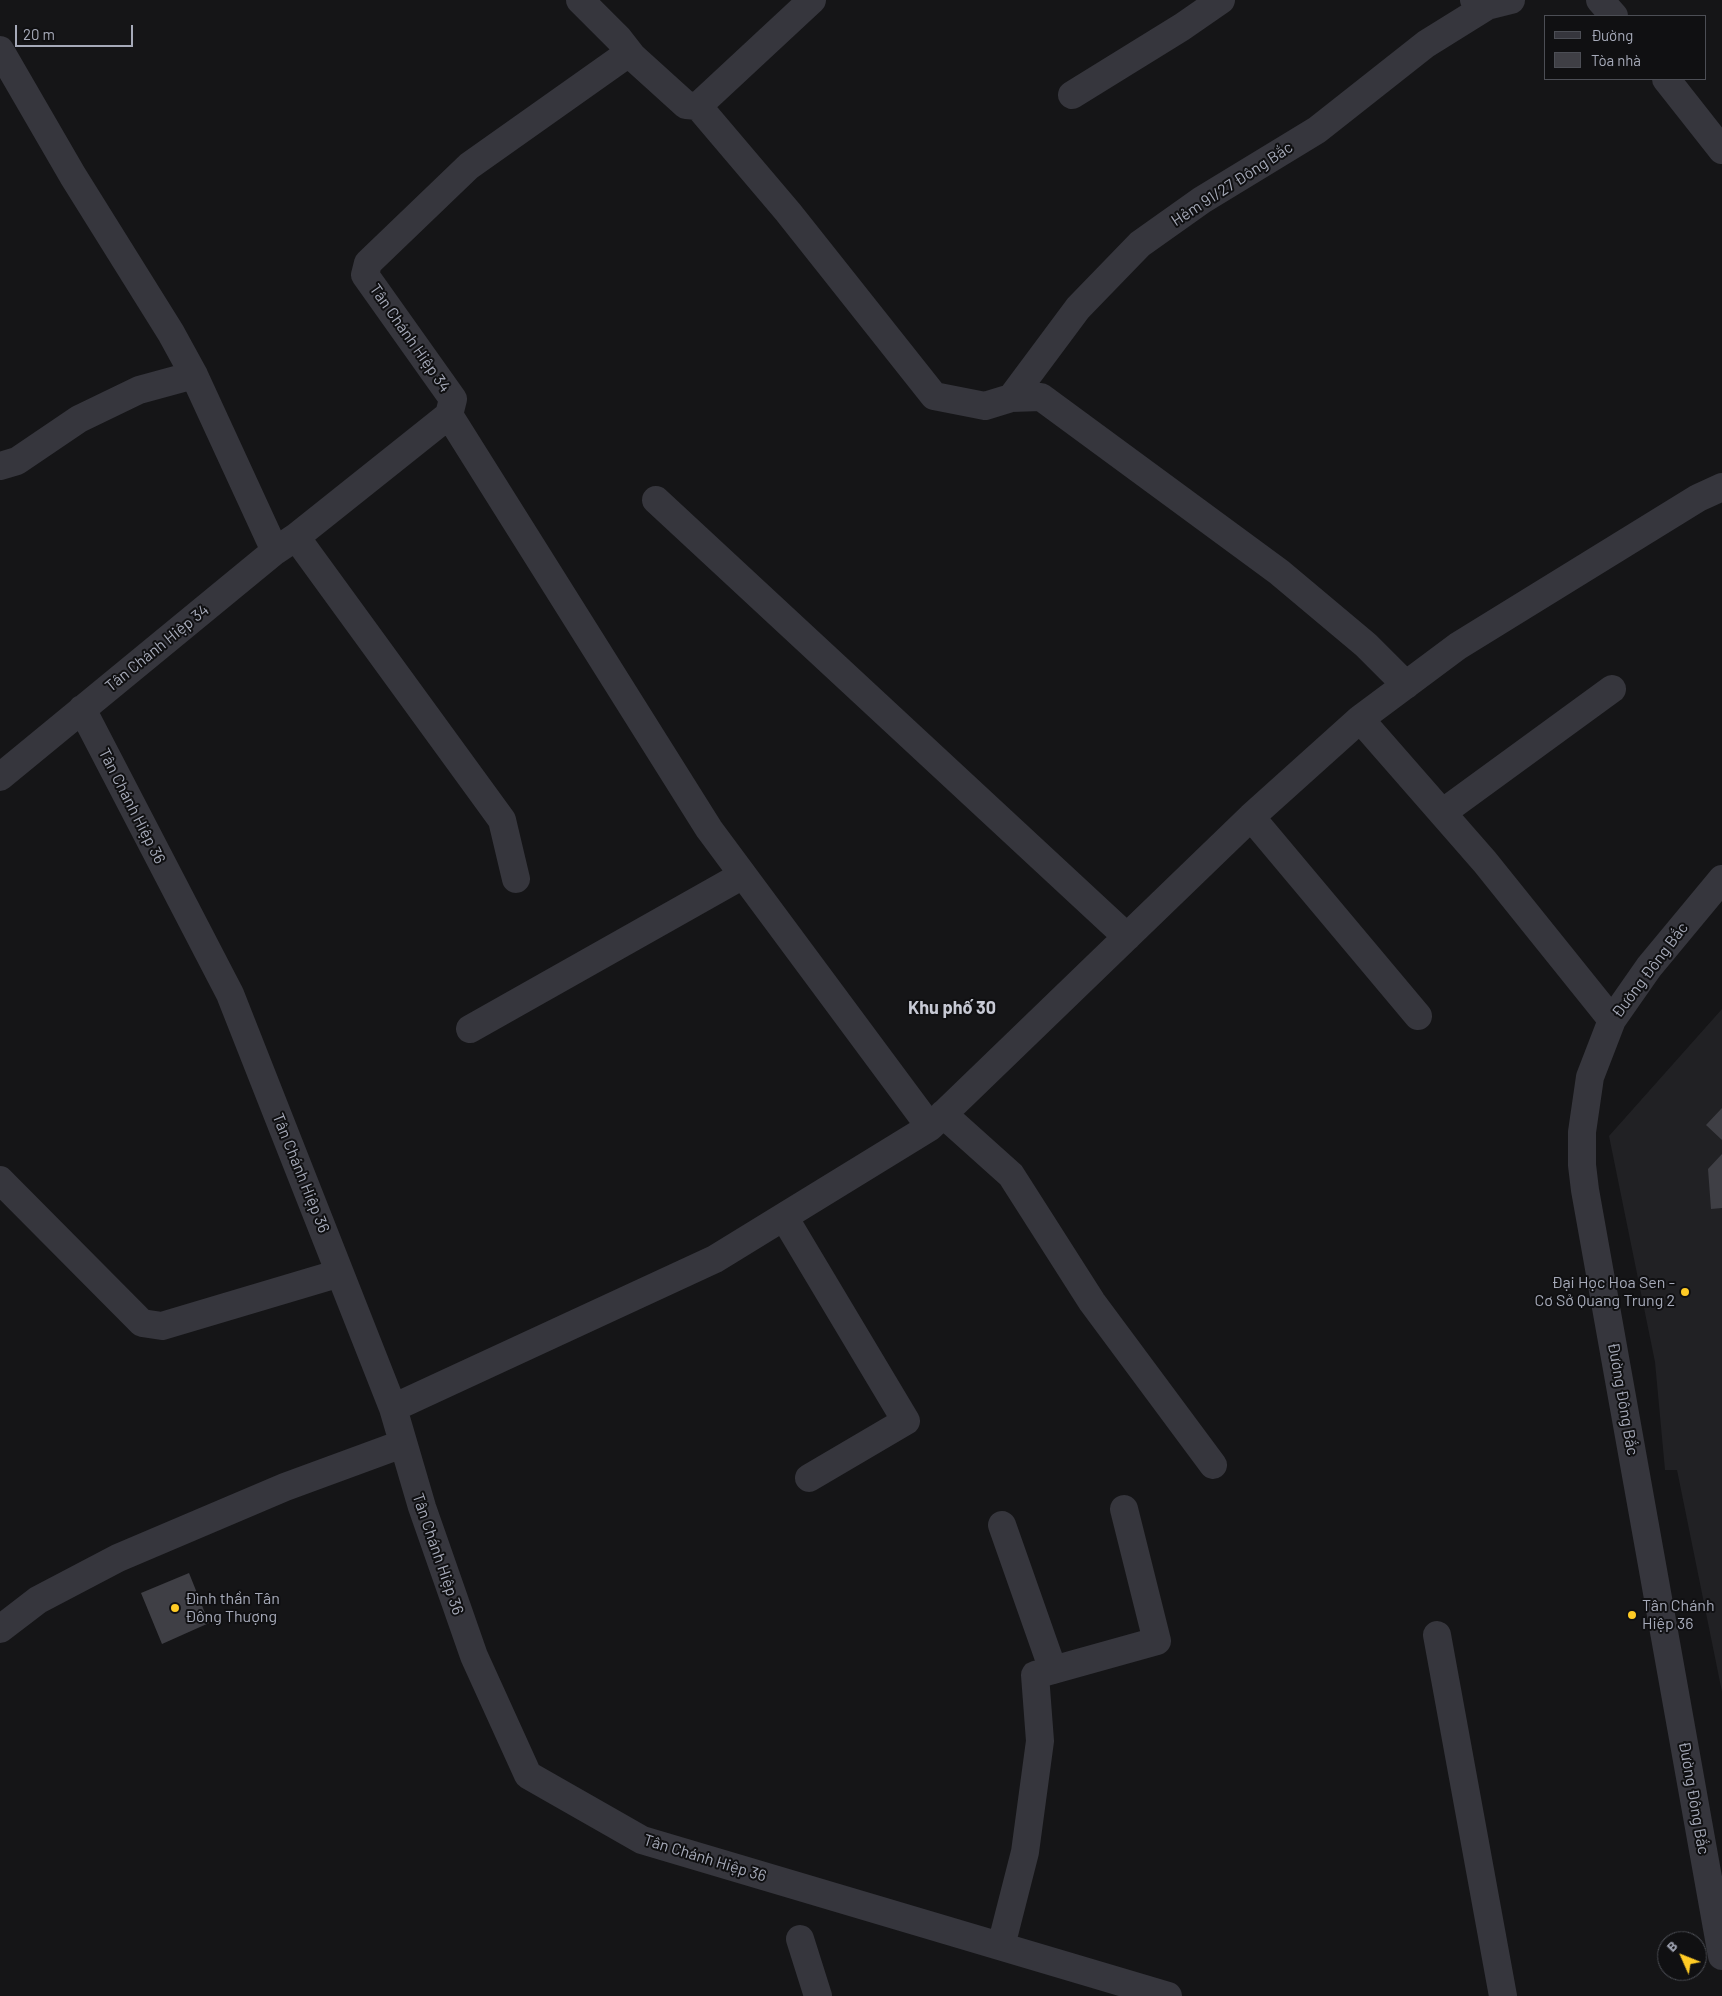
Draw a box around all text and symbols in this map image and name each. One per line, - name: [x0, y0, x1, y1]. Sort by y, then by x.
- scale bar: [18, 15, 135, 47]
- legend: [1544, 15, 1707, 80]
- text: 20 m: [23, 25, 55, 43]
- text: Đường: [1591, 26, 1633, 44]
- text: Tòa nhà: [1591, 51, 1641, 69]
- street label: Hẻm 91/27 Đông Bắc: [1168, 138, 1296, 230]
- street label: Tân Chánh Hiệp 34: [365, 280, 455, 396]
- street label: Tân Chánh Hiệp 34: [101, 600, 213, 696]
- street label: Tân Chánh Hiệp 36: [95, 745, 169, 867]
- street label: Đường Đông Bắc: [1608, 919, 1692, 1021]
- district label: Khu phố 30: [908, 997, 996, 1019]
- street label: Tân Chánh Hiệp 36: [268, 1110, 334, 1236]
- place label: Đại Học Hoa Sen - Cơ Sở Quang Trung 2: [1534, 1273, 1675, 1311]
- marker: Đại Học Hoa Sen - Cơ Sở Quang Trung 2: [1679, 1286, 1691, 1298]
- street label: Đường Đông Bắc: [1604, 1341, 1642, 1457]
- street label: Tân Chánh Hiệp 36: [408, 1491, 468, 1617]
- place label: Đình thần Tân Đông Thượng: [185, 1589, 280, 1627]
- place label: Tân Chánh Hiệp 36: [1642, 1596, 1715, 1634]
- marker: Đình thần Tân Đông Thượng: [169, 1602, 181, 1614]
- marker: Tân Chánh Hiệp 36: [1626, 1609, 1638, 1621]
- street label: Đường Đông Bắc: [1675, 1740, 1713, 1856]
- street label: Tân Chánh Hiệp 36: [641, 1830, 769, 1886]
- north arrow: [1657, 1931, 1707, 1981]
- text: B: [1662, 1937, 1681, 1955]

